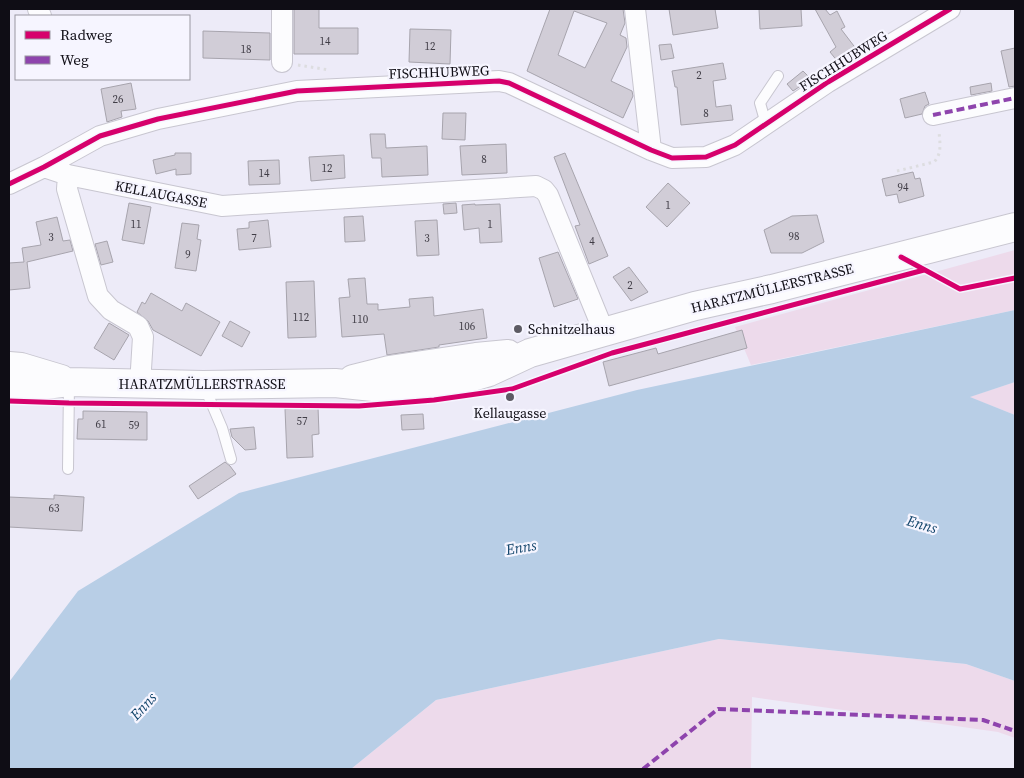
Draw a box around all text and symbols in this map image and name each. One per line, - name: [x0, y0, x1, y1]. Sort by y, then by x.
- legend: [15, 15, 190, 80]
- text: Radweg: [60, 24, 113, 45]
- street label: FISCHHUBWEG: [795, 26, 891, 96]
- house number: 14: [320, 34, 331, 49]
- house number: 12: [425, 39, 436, 54]
- house number: 18: [241, 42, 252, 57]
- text: Weg: [60, 49, 89, 70]
- street label: FISCHHUBWEG: [388, 60, 490, 84]
- house number: 2: [696, 68, 702, 83]
- house number: 26: [113, 92, 124, 107]
- house number: 8: [703, 106, 709, 121]
- house number: 8: [481, 152, 487, 167]
- house number: 12: [322, 161, 333, 176]
- house number: 14: [259, 166, 270, 181]
- street label: KELLAUGASSE: [113, 175, 209, 213]
- house number: 94: [898, 180, 909, 195]
- house number: 1: [665, 198, 671, 213]
- house number: 11: [131, 217, 142, 232]
- house number: 1: [487, 217, 493, 232]
- house number: 98: [789, 229, 800, 244]
- house number: 3: [48, 230, 54, 245]
- house number: 7: [251, 231, 257, 246]
- house number: 3: [424, 231, 430, 246]
- house number: 4: [589, 234, 595, 249]
- house number: 9: [185, 247, 191, 262]
- street label: HARATZMÜLLERSTRASSE: [689, 258, 855, 318]
- house number: 2: [627, 278, 633, 293]
- house number: 112: [293, 310, 310, 325]
- house number: 110: [352, 312, 369, 327]
- house number: 106: [459, 319, 476, 334]
- place label: Schnitzelhaus: [528, 319, 615, 339]
- marker: Schnitzelhaus: [512, 323, 524, 335]
- street label: HARATZMÜLLERSTRASSE: [119, 374, 285, 394]
- marker: Kellaugasse: [504, 391, 516, 403]
- place label: Kellaugasse: [474, 403, 546, 423]
- house number: 57: [297, 414, 308, 429]
- house number: 61: [96, 417, 107, 432]
- house number: 59: [129, 418, 140, 433]
- house number: 63: [49, 501, 60, 516]
- water label: Enns: [903, 509, 940, 538]
- water label: Enns: [503, 534, 538, 560]
- water label: Enns: [124, 687, 161, 725]

